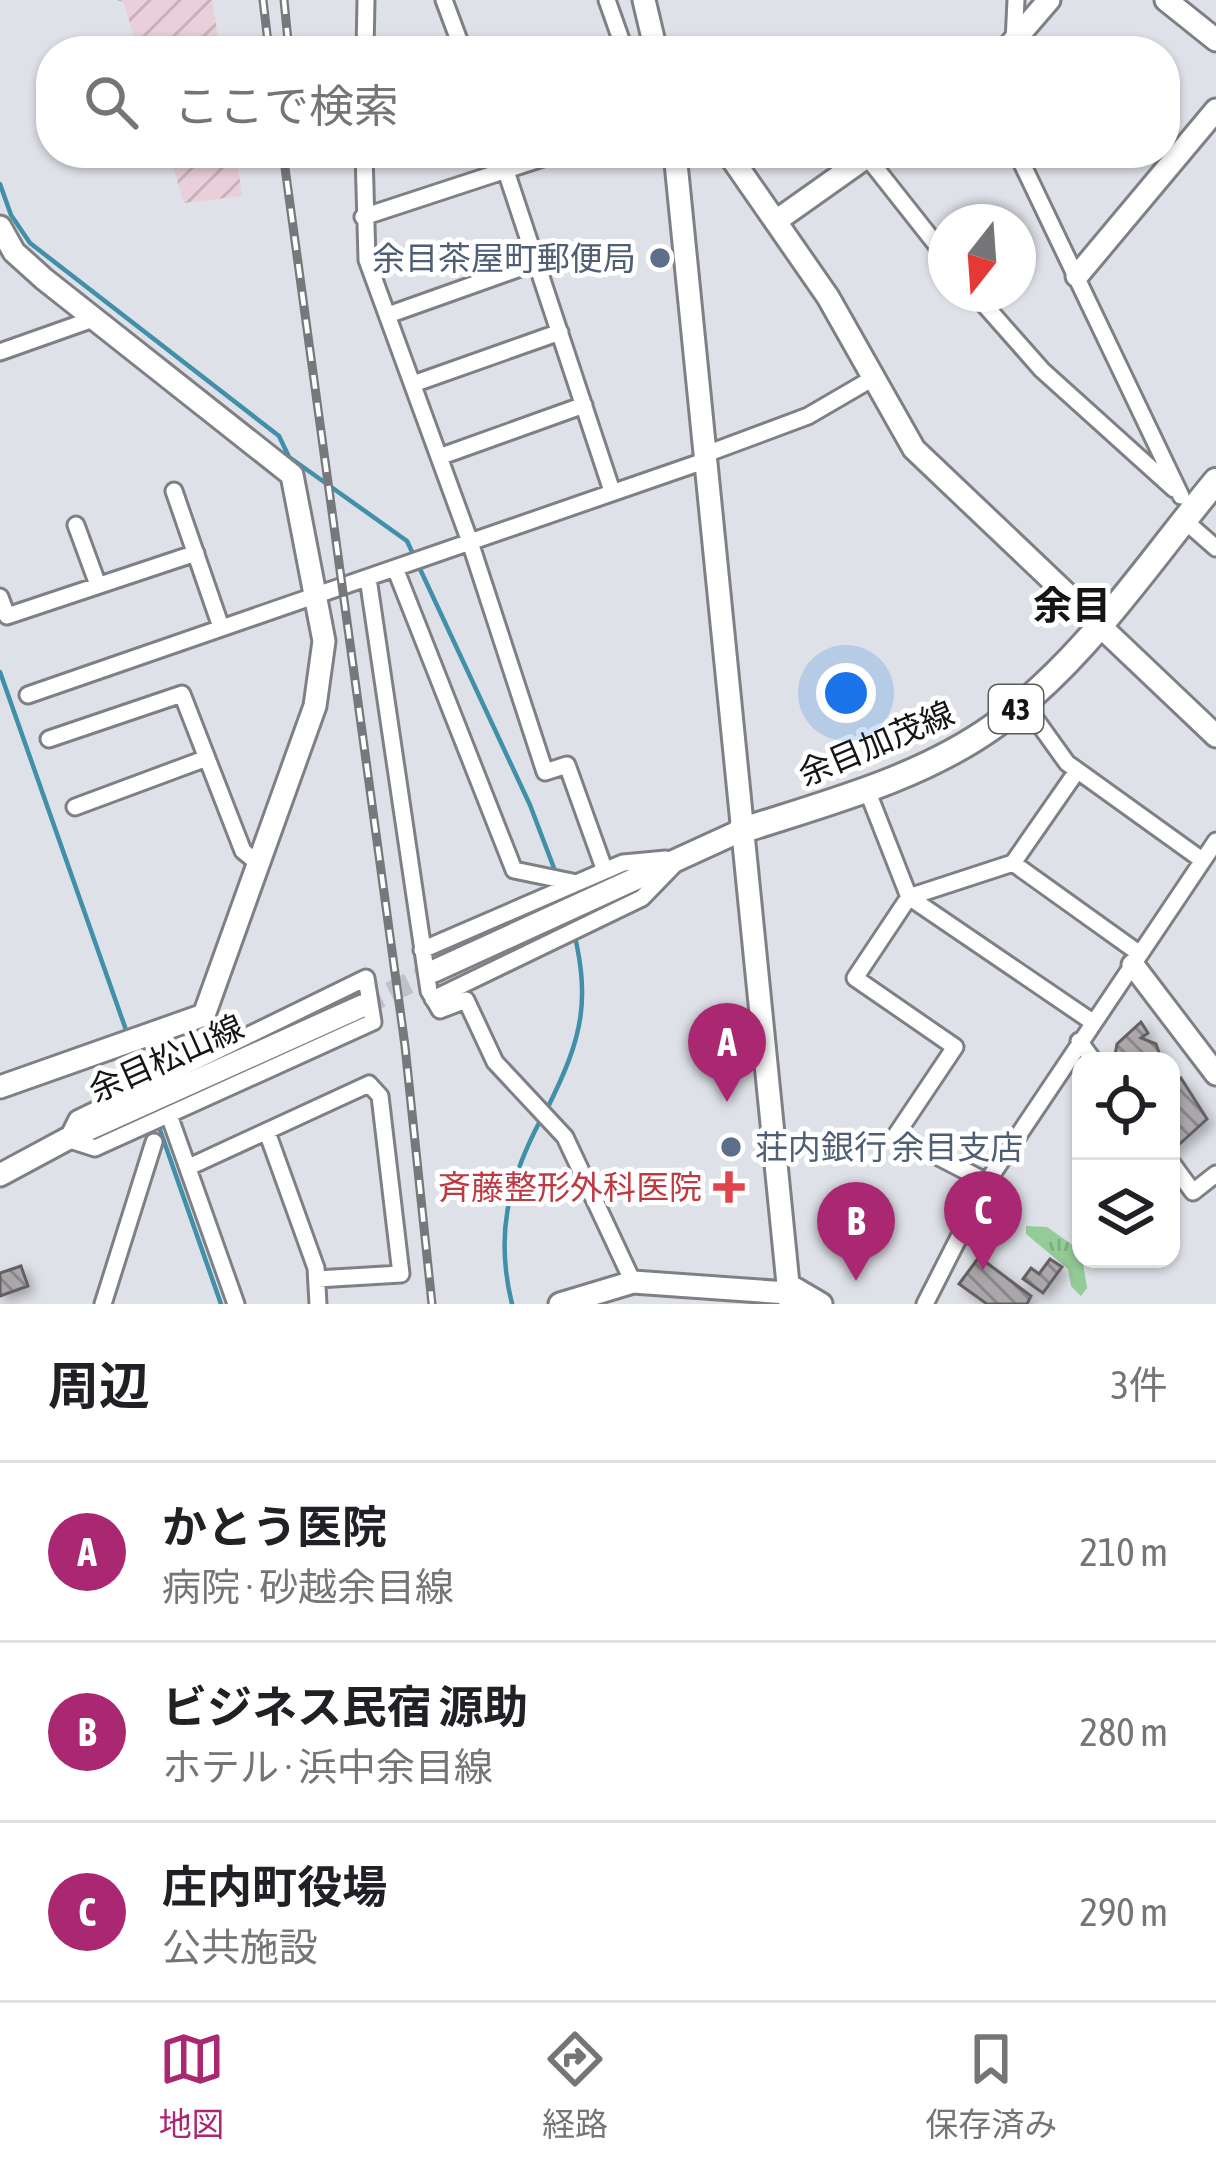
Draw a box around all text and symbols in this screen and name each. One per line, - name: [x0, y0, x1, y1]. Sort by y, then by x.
- search box: [36, 36, 1180, 168]
- icon: search: [78, 69, 144, 135]
- text: ここで検索: [174, 80, 399, 132]
- north arrow: [928, 204, 1036, 312]
- place label: 余目茶屋町郵便局: [372, 239, 636, 277]
- marker: 余目茶屋町郵便局: [647, 245, 673, 271]
- district label: 余目: [1033, 583, 1111, 627]
- your location: [816, 663, 876, 723]
- road number: 43: [989, 685, 1043, 733]
- street label: 余目加茂線: [793, 693, 959, 793]
- pin: A: [688, 1003, 766, 1102]
- street label: 余目松山線: [83, 1007, 249, 1109]
- map controls: [1072, 1052, 1180, 1268]
- button: locate: [1072, 1052, 1180, 1160]
- place label: 荘内銀行 余目支店: [755, 1128, 1024, 1166]
- marker: 荘内銀行 余目支店: [718, 1134, 744, 1160]
- button: layers: [1072, 1160, 1180, 1268]
- place label: 斉藤整形外科医院: [438, 1168, 702, 1206]
- marker: 斉藤整形外科医院: [713, 1171, 745, 1203]
- pin: C: [944, 1171, 1022, 1270]
- pin: B: [817, 1182, 895, 1281]
- text: 周辺: [48, 1356, 150, 1415]
- text: 3件: [1111, 1363, 1168, 1407]
- text: かとう医院: [162, 1501, 387, 1553]
- text: A: [77, 1530, 97, 1574]
- text: 210 m: [1080, 1530, 1168, 1574]
- text: 病院 · 砂越余目線: [162, 1565, 454, 1609]
- text: ビジネス民宿 源助: [162, 1681, 528, 1733]
- text: B: [78, 1710, 96, 1754]
- text: 280 m: [1080, 1710, 1168, 1754]
- text: ホテル · 浜中余目線: [162, 1745, 493, 1789]
- text: 庄内町役場: [162, 1861, 387, 1913]
- text: C: [78, 1890, 96, 1934]
- text: 290 m: [1080, 1890, 1168, 1934]
- text: 公共施設: [162, 1925, 318, 1969]
- tab: 地図: [159, 2026, 225, 2146]
- tab: 経路: [542, 2026, 608, 2146]
- tab: 保存済み: [925, 2026, 1057, 2146]

